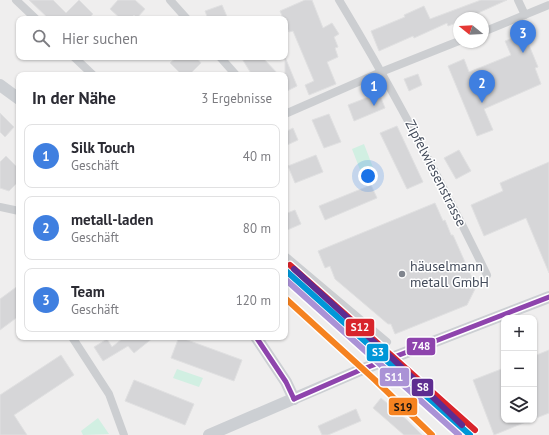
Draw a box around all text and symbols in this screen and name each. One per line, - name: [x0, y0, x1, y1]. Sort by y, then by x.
- north arrow: [453, 12, 489, 48]
- search box: [16, 16, 288, 60]
- pin: 3: [510, 20, 536, 53]
- icon: search: [30, 27, 52, 49]
- text: Hier suchen: [62, 29, 138, 48]
- pin: 2: [469, 70, 495, 103]
- pin: 1: [361, 73, 387, 106]
- text: In der Nähe: [32, 87, 116, 109]
- text: 3 Ergebnisse: [201, 90, 272, 107]
- street label: Zipfelwiesenstrasse: [401, 117, 471, 229]
- text: Silk Touch: [71, 138, 135, 157]
- text: 1: [42, 148, 50, 165]
- text: 40 m: [243, 148, 271, 165]
- text: Geschäft: [71, 157, 119, 174]
- your location: [358, 166, 378, 186]
- text: metall-laden: [71, 210, 153, 229]
- text: 2: [42, 220, 50, 237]
- text: 80 m: [243, 220, 271, 237]
- text: Geschäft: [71, 229, 119, 246]
- place label: häuselmann metall GmbH: [410, 257, 489, 291]
- marker: häuselmann metall GmbH: [397, 269, 407, 279]
- text: Team: [71, 282, 105, 301]
- text: 3: [42, 292, 50, 309]
- text: 120 m: [236, 292, 271, 309]
- text: Geschäft: [71, 301, 119, 318]
- map controls: [501, 315, 537, 423]
- button: +: [501, 315, 537, 351]
- line badge: S12: [345, 318, 375, 337]
- text: S12: [351, 320, 369, 334]
- line badge: 748: [406, 337, 436, 356]
- text: 748: [412, 339, 430, 353]
- line badge: S3: [366, 343, 389, 362]
- text: S3: [372, 345, 384, 359]
- button: −: [501, 351, 537, 387]
- line badge: S11: [379, 367, 410, 387]
- text: S11: [385, 370, 403, 384]
- line badge: S8: [411, 378, 434, 397]
- text: S8: [417, 380, 429, 394]
- button: layers: [501, 387, 537, 423]
- line badge: S19: [388, 397, 418, 416]
- text: S19: [394, 400, 412, 414]

